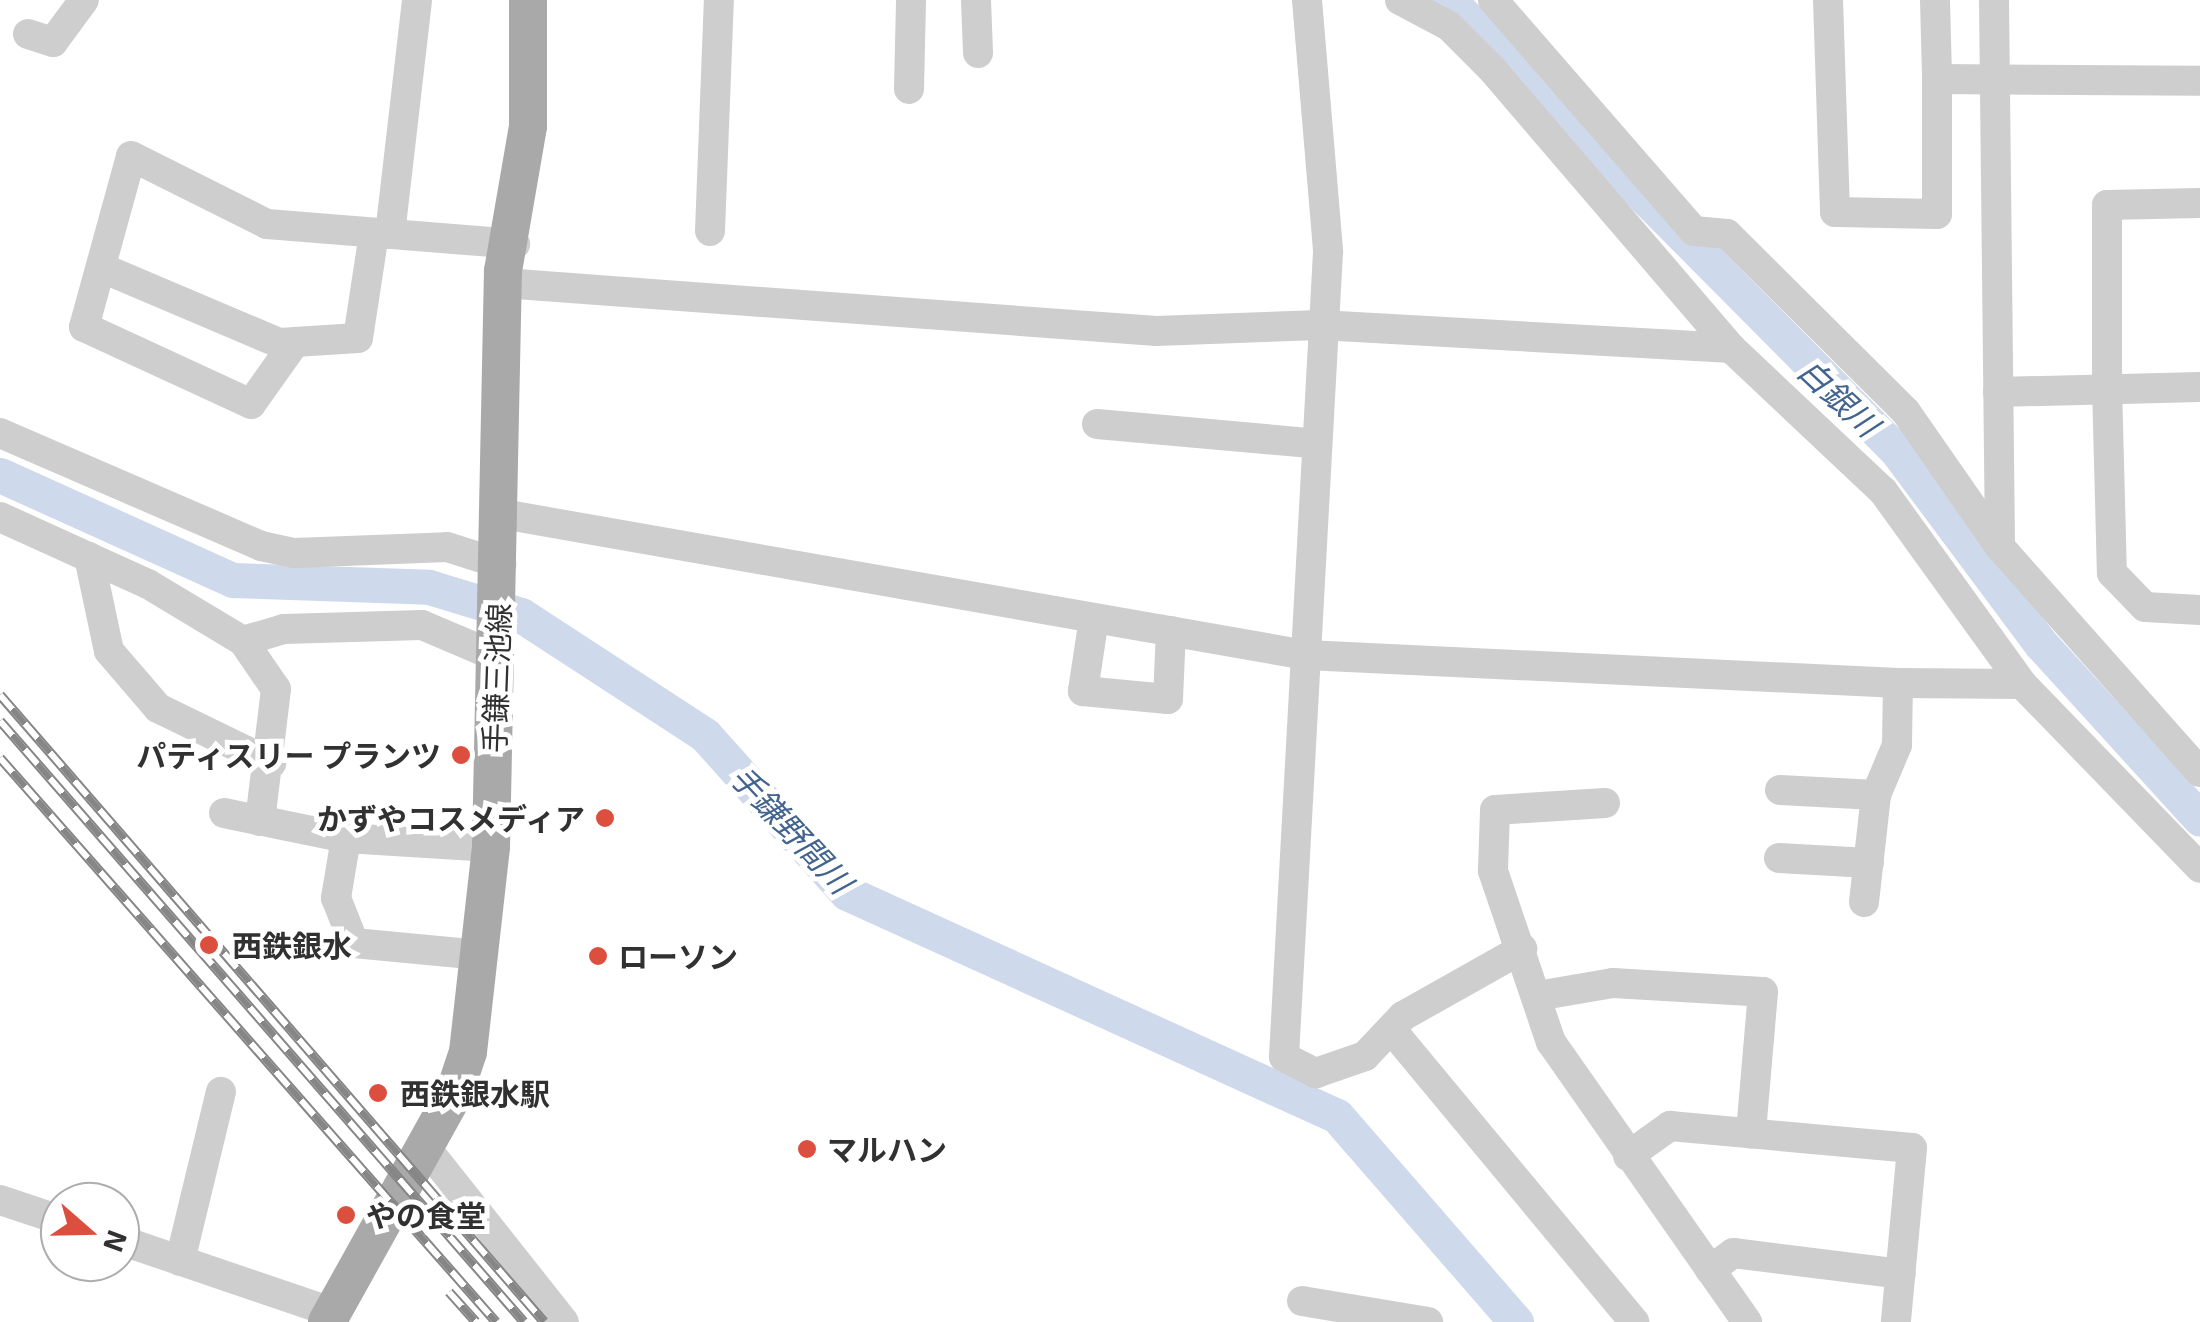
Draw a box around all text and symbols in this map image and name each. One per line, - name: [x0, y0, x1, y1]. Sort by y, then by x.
- water label: 白銀川: [1791, 350, 1887, 444]
- street label: 手鎌三池線: [475, 602, 517, 754]
- place label: パティスリー プランツ: [135, 737, 441, 773]
- marker: パティスリー プランツ: [450, 744, 472, 766]
- water label: 手鎌野間川: [723, 757, 861, 901]
- place label: かずやコスメディア: [315, 800, 585, 836]
- marker: かずやコスメディア: [594, 807, 616, 829]
- place label: 西鉄銀水: [232, 927, 352, 963]
- marker: 西鉄銀水: [196, 932, 222, 958]
- place label: ローソン: [618, 938, 738, 974]
- marker: ローソン: [587, 945, 609, 967]
- place label: 西鉄銀水駅: [400, 1075, 550, 1111]
- marker: 西鉄銀水駅: [365, 1080, 391, 1106]
- place label: マルハン: [827, 1131, 947, 1167]
- marker: マルハン: [796, 1138, 818, 1160]
- north arrow: [40, 1182, 140, 1282]
- place label: やの食堂: [366, 1197, 486, 1233]
- marker: やの食堂: [335, 1204, 357, 1226]
- text: N: [97, 1226, 136, 1257]

